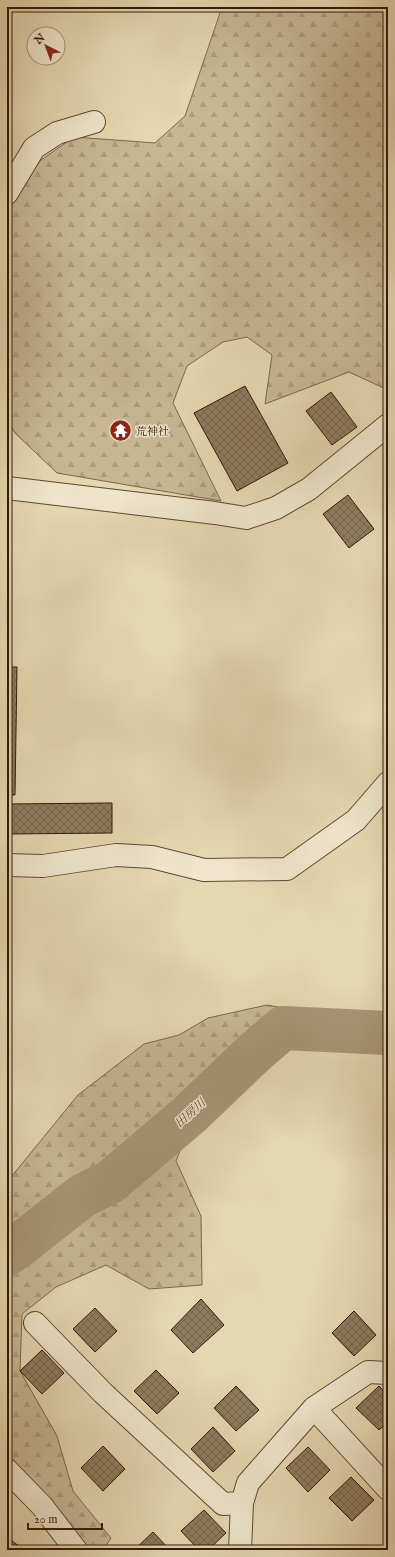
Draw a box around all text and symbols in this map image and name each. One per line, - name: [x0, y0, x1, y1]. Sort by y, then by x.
- north arrow: [26, 26, 66, 66]
- text: N: [31, 31, 49, 48]
- temple icon: 荒神社: [107, 418, 133, 444]
- place label: 荒神社: [136, 425, 169, 439]
- water label: 田房川: [172, 1094, 210, 1131]
- scale bar: [28, 1505, 102, 1531]
- text: 20 m: [34, 1512, 57, 1527]

